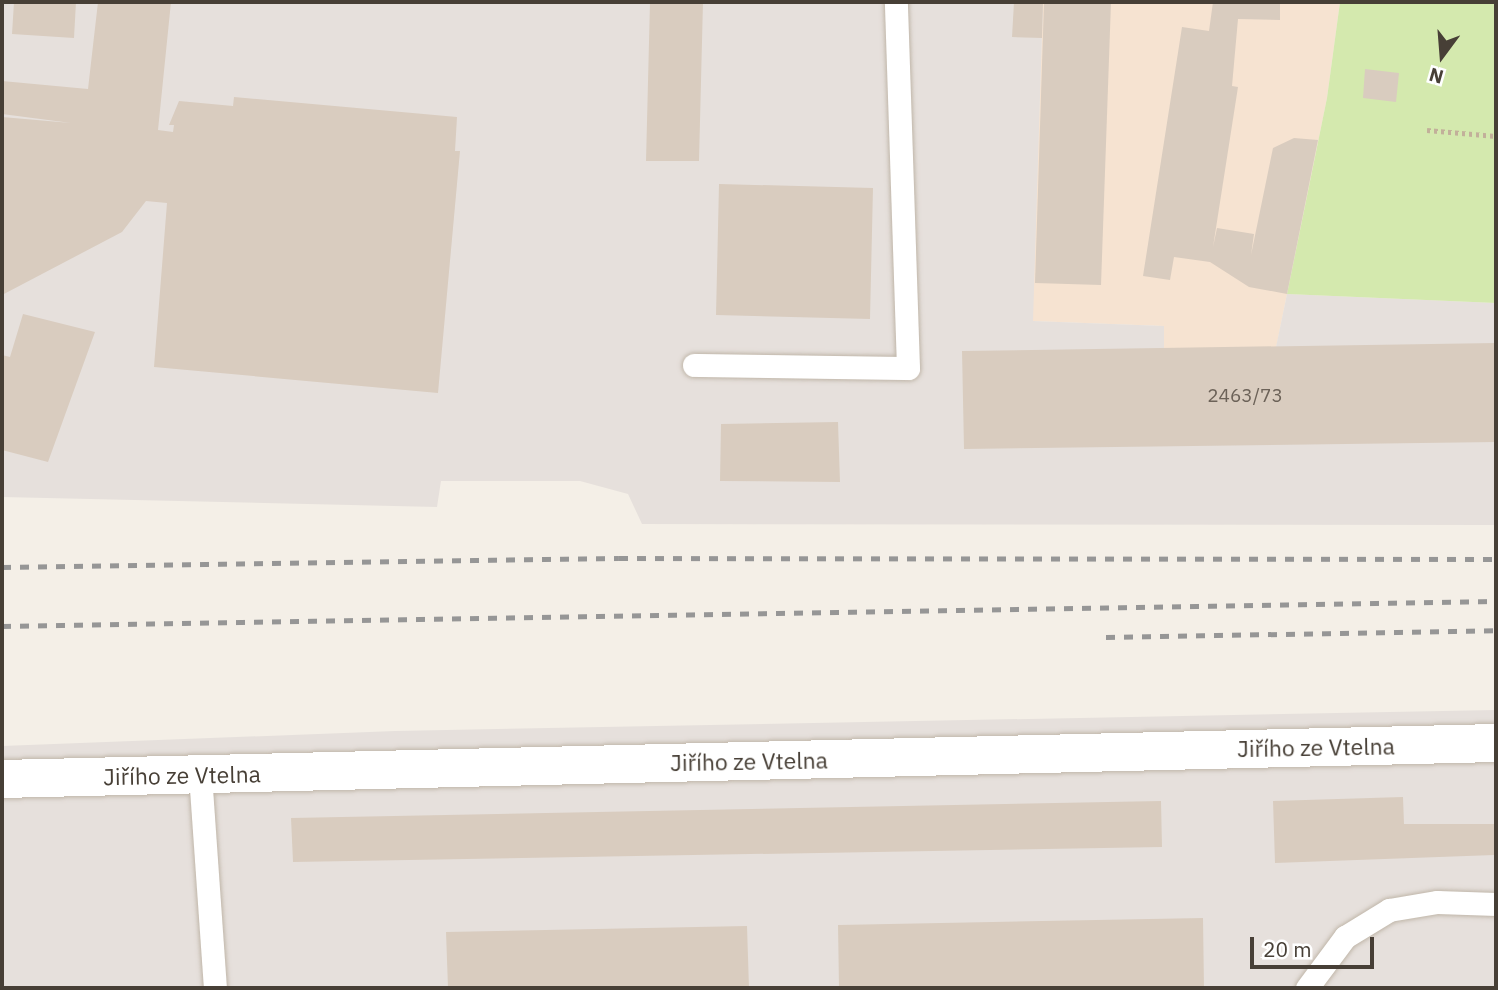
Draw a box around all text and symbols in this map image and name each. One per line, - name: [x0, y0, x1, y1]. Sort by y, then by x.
- north arrow: [1407, 21, 1477, 91]
- text: N: [1426, 63, 1446, 90]
- house number: 2463/73: [1207, 385, 1283, 407]
- street label: Jiřího ze Vtelna: [1237, 732, 1395, 762]
- street label: Jiřího ze Vtelna: [670, 746, 828, 776]
- street label: Jiřího ze Vtelna: [103, 760, 261, 790]
- scale bar: [1253, 923, 1377, 967]
- text: 20 m: [1263, 935, 1312, 963]

